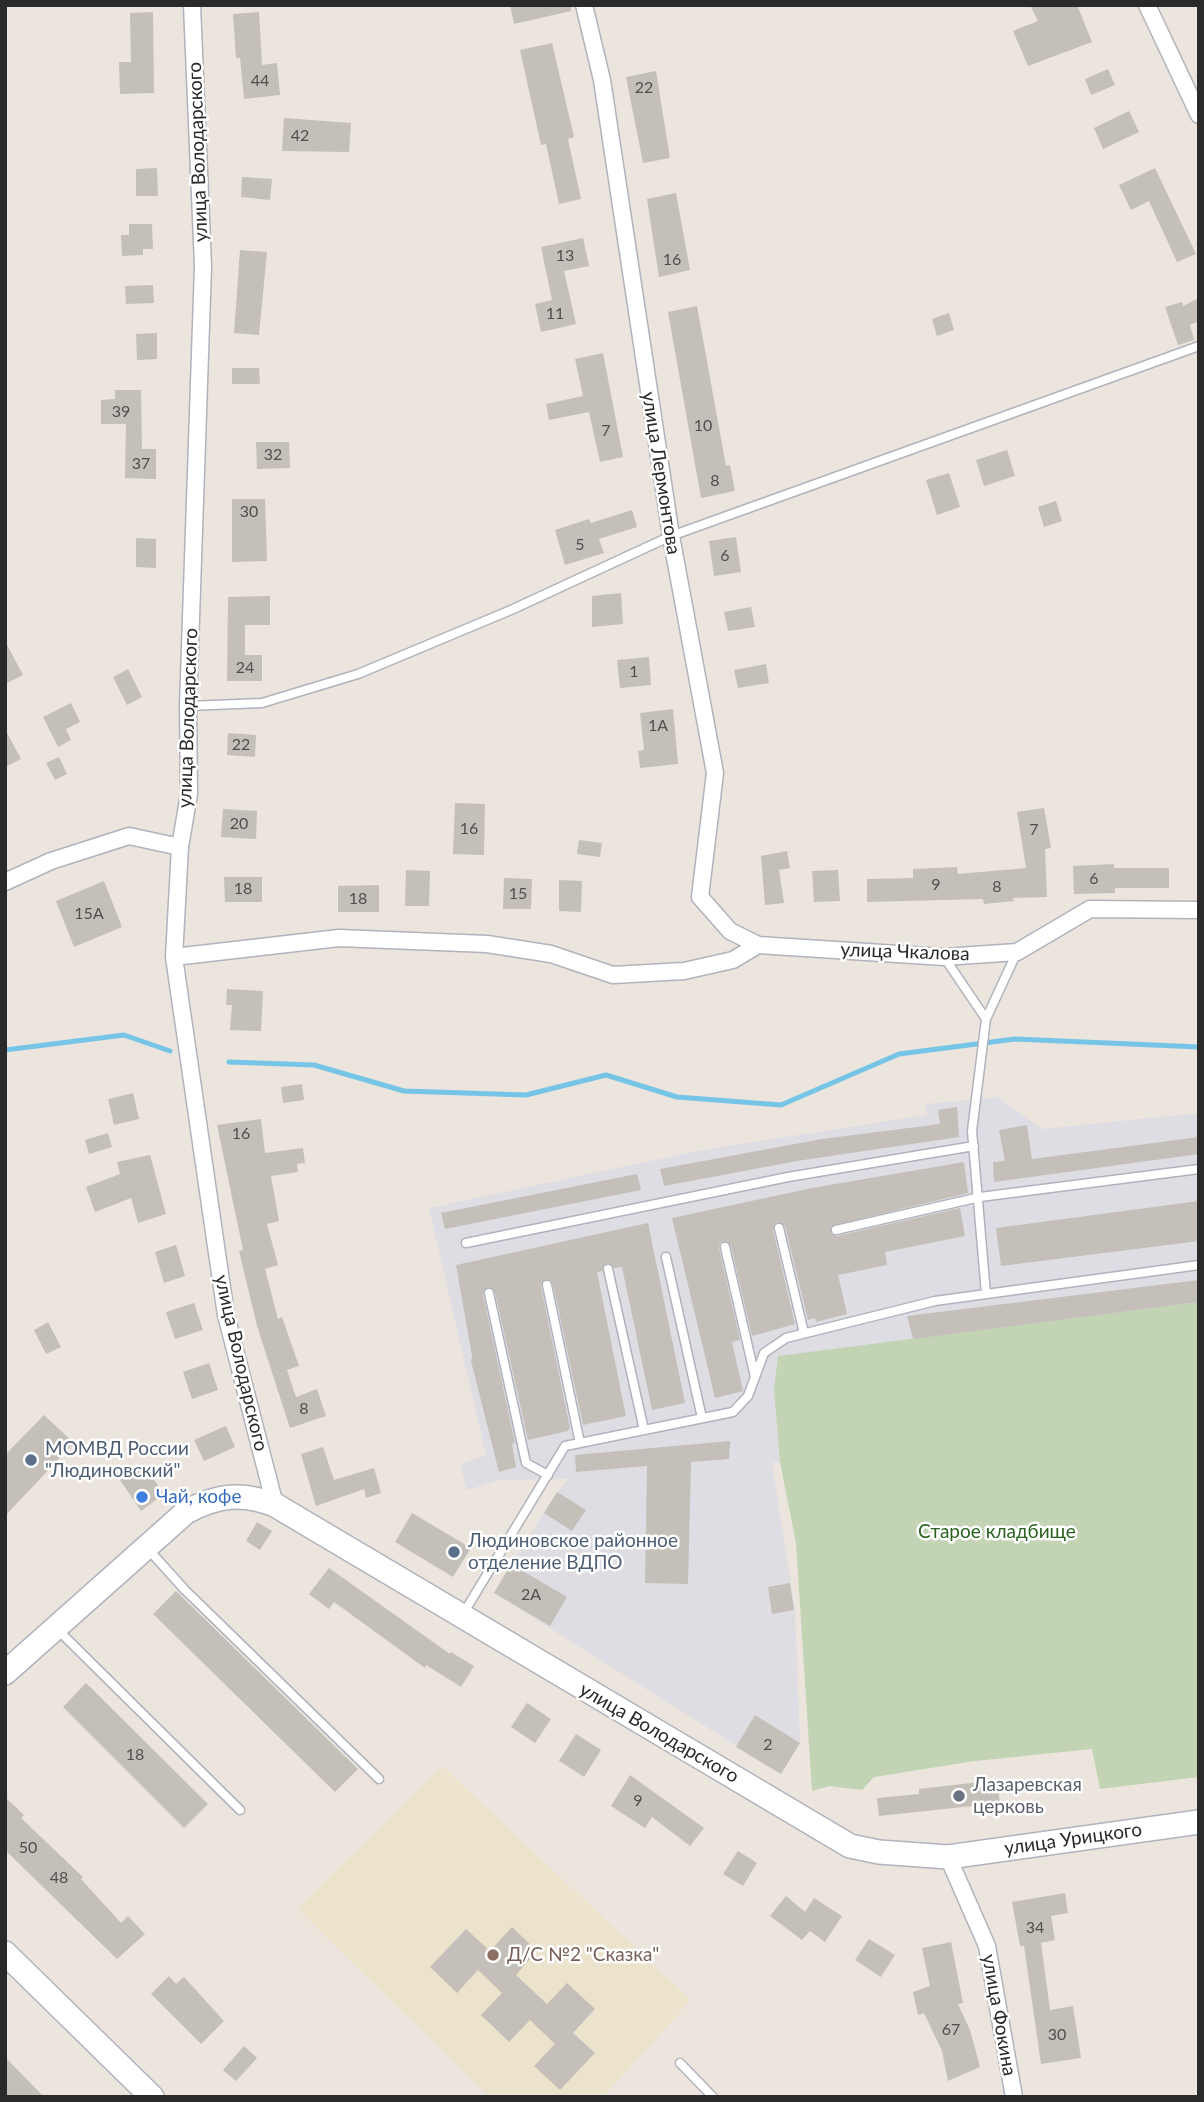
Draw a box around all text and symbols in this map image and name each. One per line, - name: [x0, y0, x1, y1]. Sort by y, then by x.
- street label: улица Володарского: [183, 62, 213, 242]
- house number: 44: [251, 71, 269, 91]
- house number: 22: [635, 78, 653, 98]
- house number: 42: [291, 126, 309, 146]
- house number: 13: [556, 246, 574, 266]
- house number: 16: [663, 250, 681, 270]
- house number: 11: [546, 304, 564, 324]
- street label: улица Лермонтова: [637, 390, 685, 556]
- house number: 39: [112, 402, 130, 422]
- house number: 10: [694, 416, 712, 436]
- house number: 7: [601, 421, 611, 441]
- house number: 32: [264, 445, 282, 465]
- house number: 37: [132, 454, 150, 474]
- house number: 8: [710, 471, 720, 491]
- house number: 30: [240, 502, 258, 522]
- house number: 5: [575, 535, 585, 555]
- house number: 6: [720, 546, 730, 566]
- street label: улица Володарского: [173, 628, 203, 808]
- house number: 24: [236, 658, 254, 678]
- house number: 1: [629, 662, 639, 682]
- house number: 1А: [648, 716, 668, 736]
- house number: 22: [232, 735, 250, 755]
- house number: 20: [230, 814, 248, 834]
- house number: 16: [460, 819, 478, 839]
- house number: 7: [1029, 820, 1039, 840]
- house number: 6: [1089, 869, 1099, 889]
- house number: 9: [931, 875, 941, 895]
- house number: 8: [992, 877, 1002, 897]
- house number: 18: [234, 879, 252, 899]
- house number: 15: [509, 884, 527, 904]
- house number: 18: [349, 889, 367, 909]
- house number: 15А: [74, 904, 104, 924]
- street label: улица Чкалова: [840, 938, 970, 966]
- house number: 16: [232, 1124, 250, 1144]
- street label: улица Володарского: [210, 1273, 272, 1453]
- house number: 8: [299, 1399, 309, 1419]
- place label: МОМВД России "Людиновский": [45, 1438, 189, 1482]
- marker: МОМВД России "Людиновский": [23, 1452, 39, 1468]
- place label: Чай, кофе: [156, 1486, 241, 1508]
- marker: Чай, кофе: [134, 1489, 150, 1505]
- park label: Старое кладбище: [918, 1521, 1076, 1543]
- place label: Людиновское районное отделение ВДПО: [468, 1530, 678, 1574]
- marker: Людиновское районное отделение ВДПО: [446, 1544, 462, 1560]
- house number: 2А: [521, 1585, 541, 1605]
- street label: улица Володарского: [575, 1678, 743, 1788]
- house number: 2: [763, 1735, 773, 1755]
- house number: 18: [126, 1745, 144, 1765]
- place label: Лазаревская церковь: [973, 1774, 1082, 1818]
- marker: Лазаревская церковь: [951, 1788, 967, 1804]
- house number: 9: [633, 1791, 643, 1811]
- street label: улица Урицкого: [1003, 1818, 1143, 1860]
- house number: 50: [19, 1838, 37, 1858]
- house number: 48: [50, 1868, 68, 1888]
- house number: 34: [1026, 1918, 1044, 1938]
- place label: Д/С №2 "Сказка": [507, 1944, 659, 1966]
- marker: Д/С №2 "Сказка": [485, 1947, 501, 1963]
- street label: улица Фокина: [977, 1952, 1021, 2078]
- house number: 67: [942, 2020, 960, 2040]
- house number: 30: [1048, 2025, 1066, 2045]

